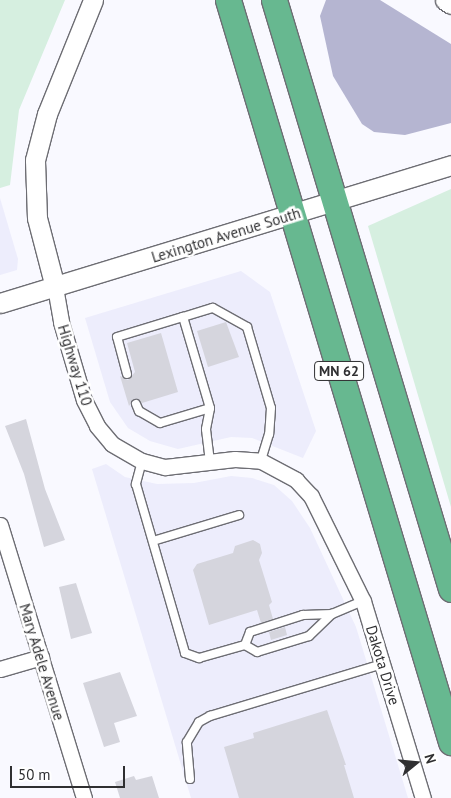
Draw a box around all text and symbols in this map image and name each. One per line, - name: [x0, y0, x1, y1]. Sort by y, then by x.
- street label: Lexington Avenue South: [149, 204, 303, 266]
- street label: Highway 110: [54, 322, 96, 408]
- road number: MN 62: [314, 360, 364, 382]
- street label: Mary Adele Avenue: [15, 601, 69, 723]
- street label: Dakota Drive: [362, 623, 404, 707]
- north arrow: [391, 738, 441, 788]
- text: N: [420, 752, 440, 766]
- scale bar: [12, 756, 128, 788]
- text: 50 m: [18, 765, 51, 784]

